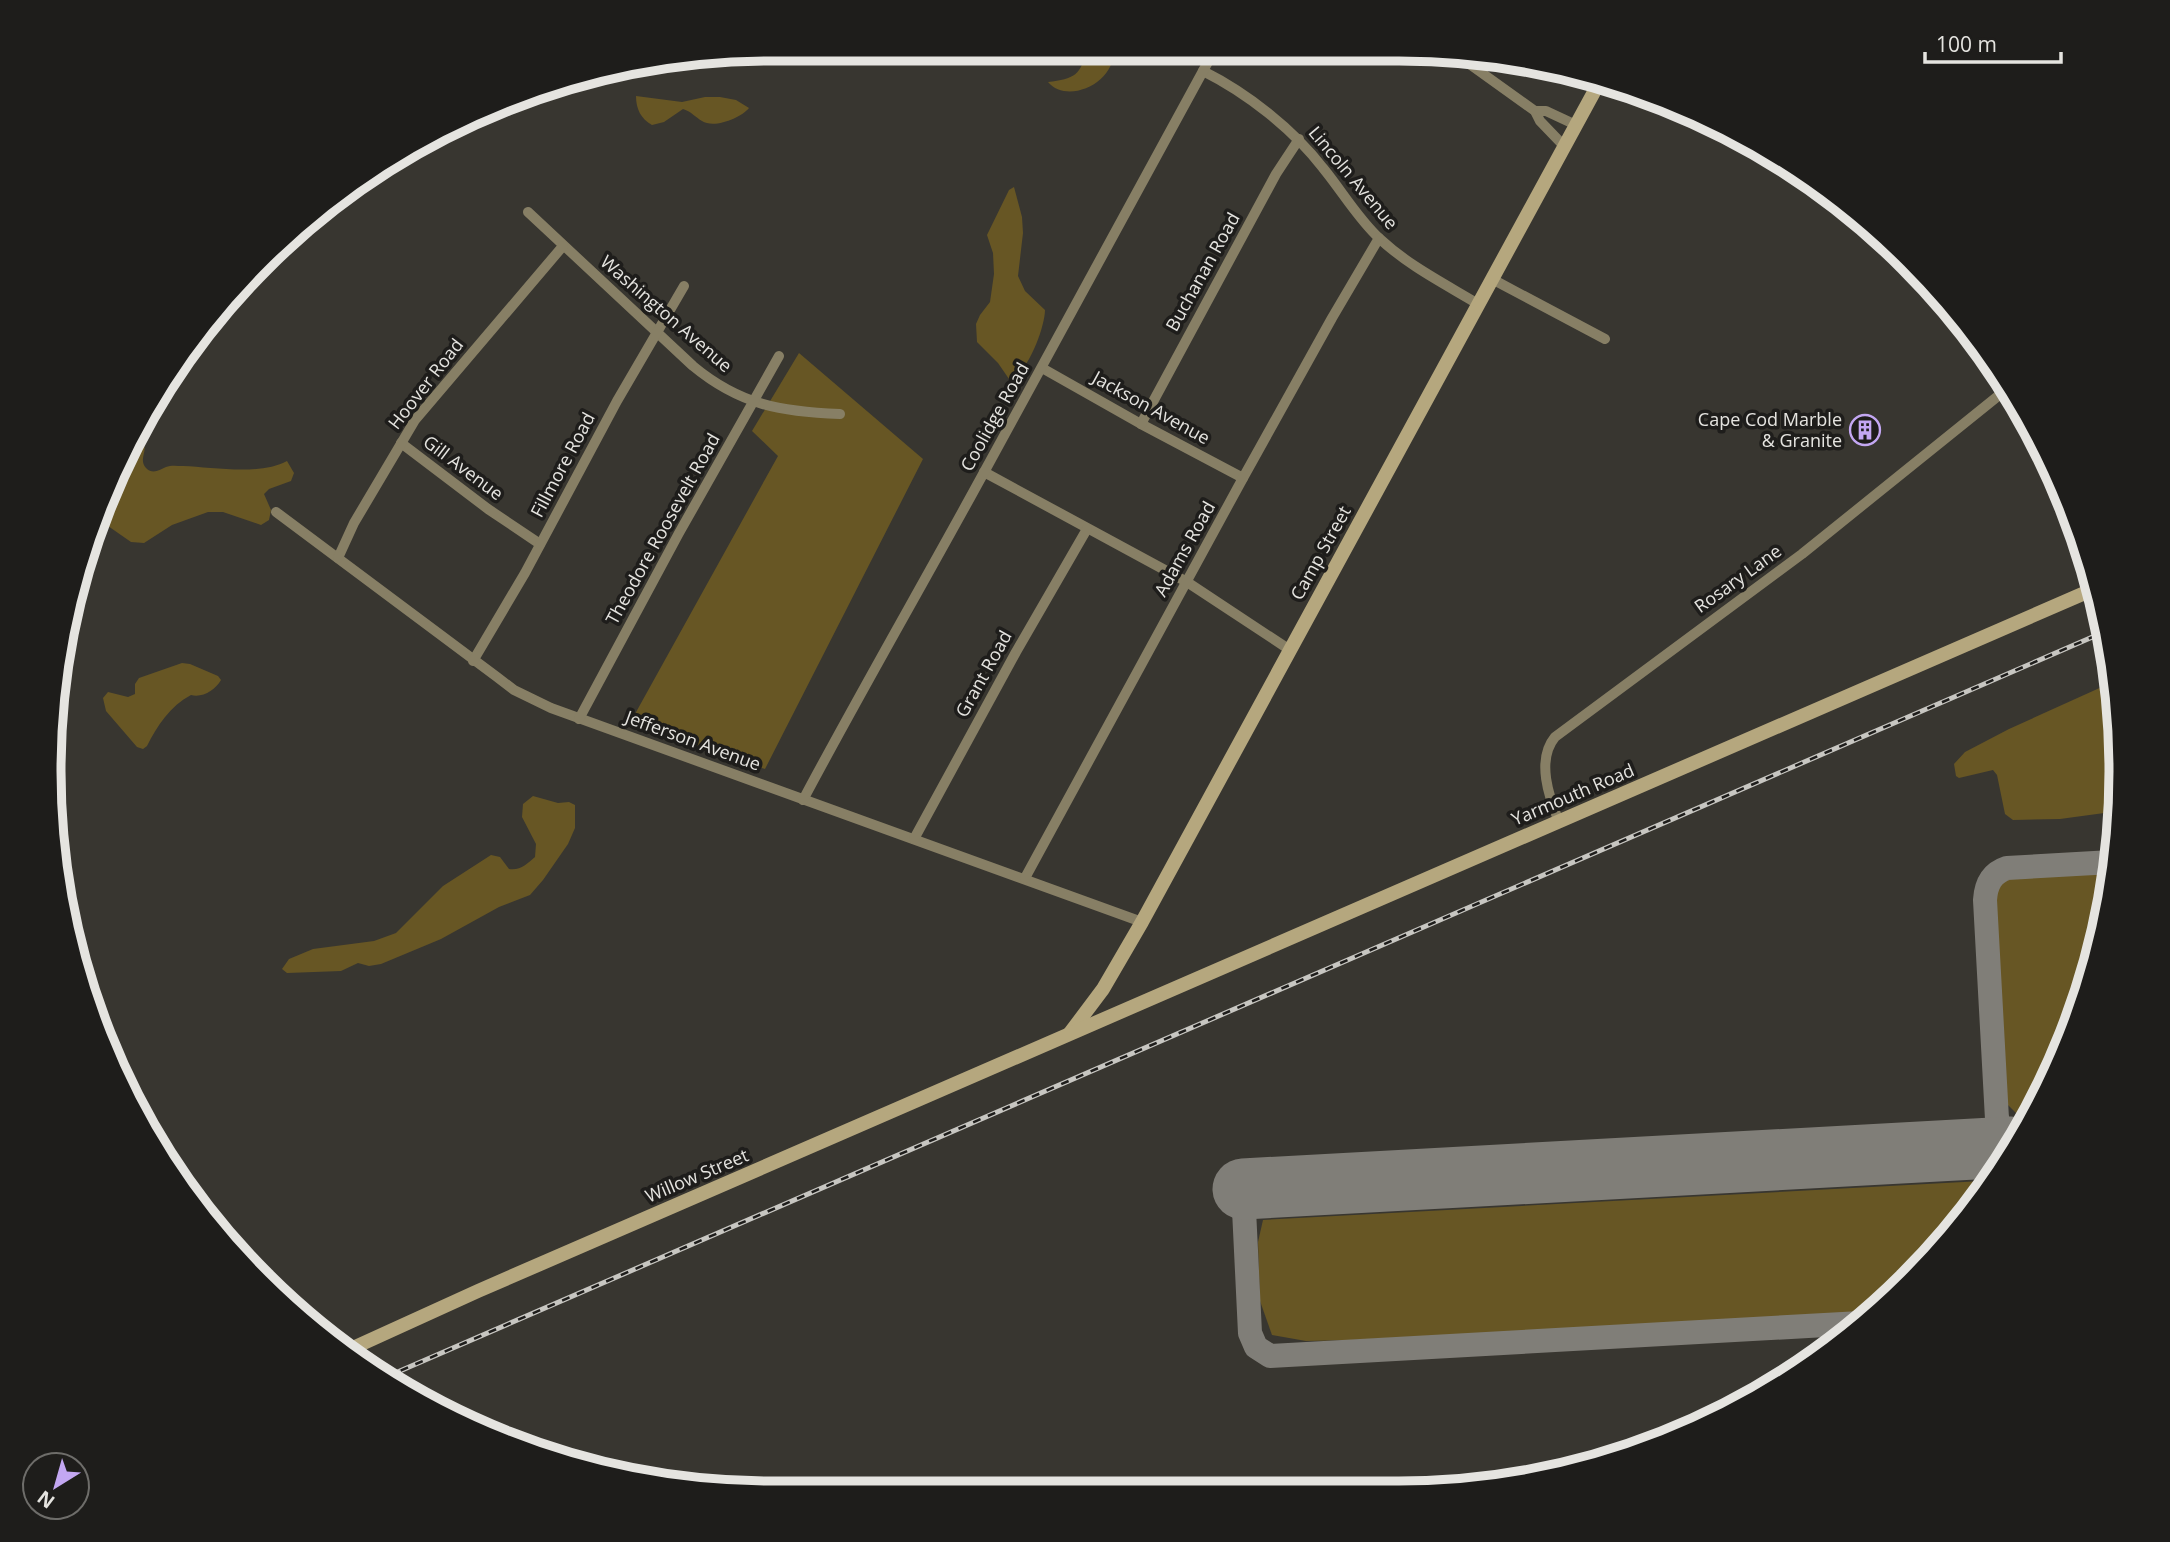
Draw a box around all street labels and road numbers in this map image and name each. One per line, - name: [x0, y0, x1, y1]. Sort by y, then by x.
- street label: Lincoln Avenue: [1304, 121, 1404, 234]
- street label: Buchanan Road: [1160, 208, 1245, 335]
- street label: Washington Avenue: [596, 249, 738, 377]
- street label: Hoover Road: [382, 333, 468, 434]
- street label: Coolidge Road: [954, 358, 1034, 475]
- street label: Jackson Avenue: [1087, 364, 1214, 449]
- street label: Fillmore Road: [524, 408, 600, 521]
- street label: Gill Avenue: [419, 429, 508, 505]
- street label: Theodore Roosevelt Road: [600, 429, 725, 628]
- street label: Adams Road: [1148, 497, 1220, 600]
- street label: Camp Street: [1284, 501, 1356, 604]
- street label: Rosary Lane: [1689, 538, 1786, 618]
- street label: Grant Road: [949, 626, 1017, 721]
- street label: Jefferson Avenue: [620, 704, 764, 776]
- street label: Yarmouth Road: [1508, 757, 1638, 831]
- street label: Willow Street: [641, 1143, 752, 1208]

